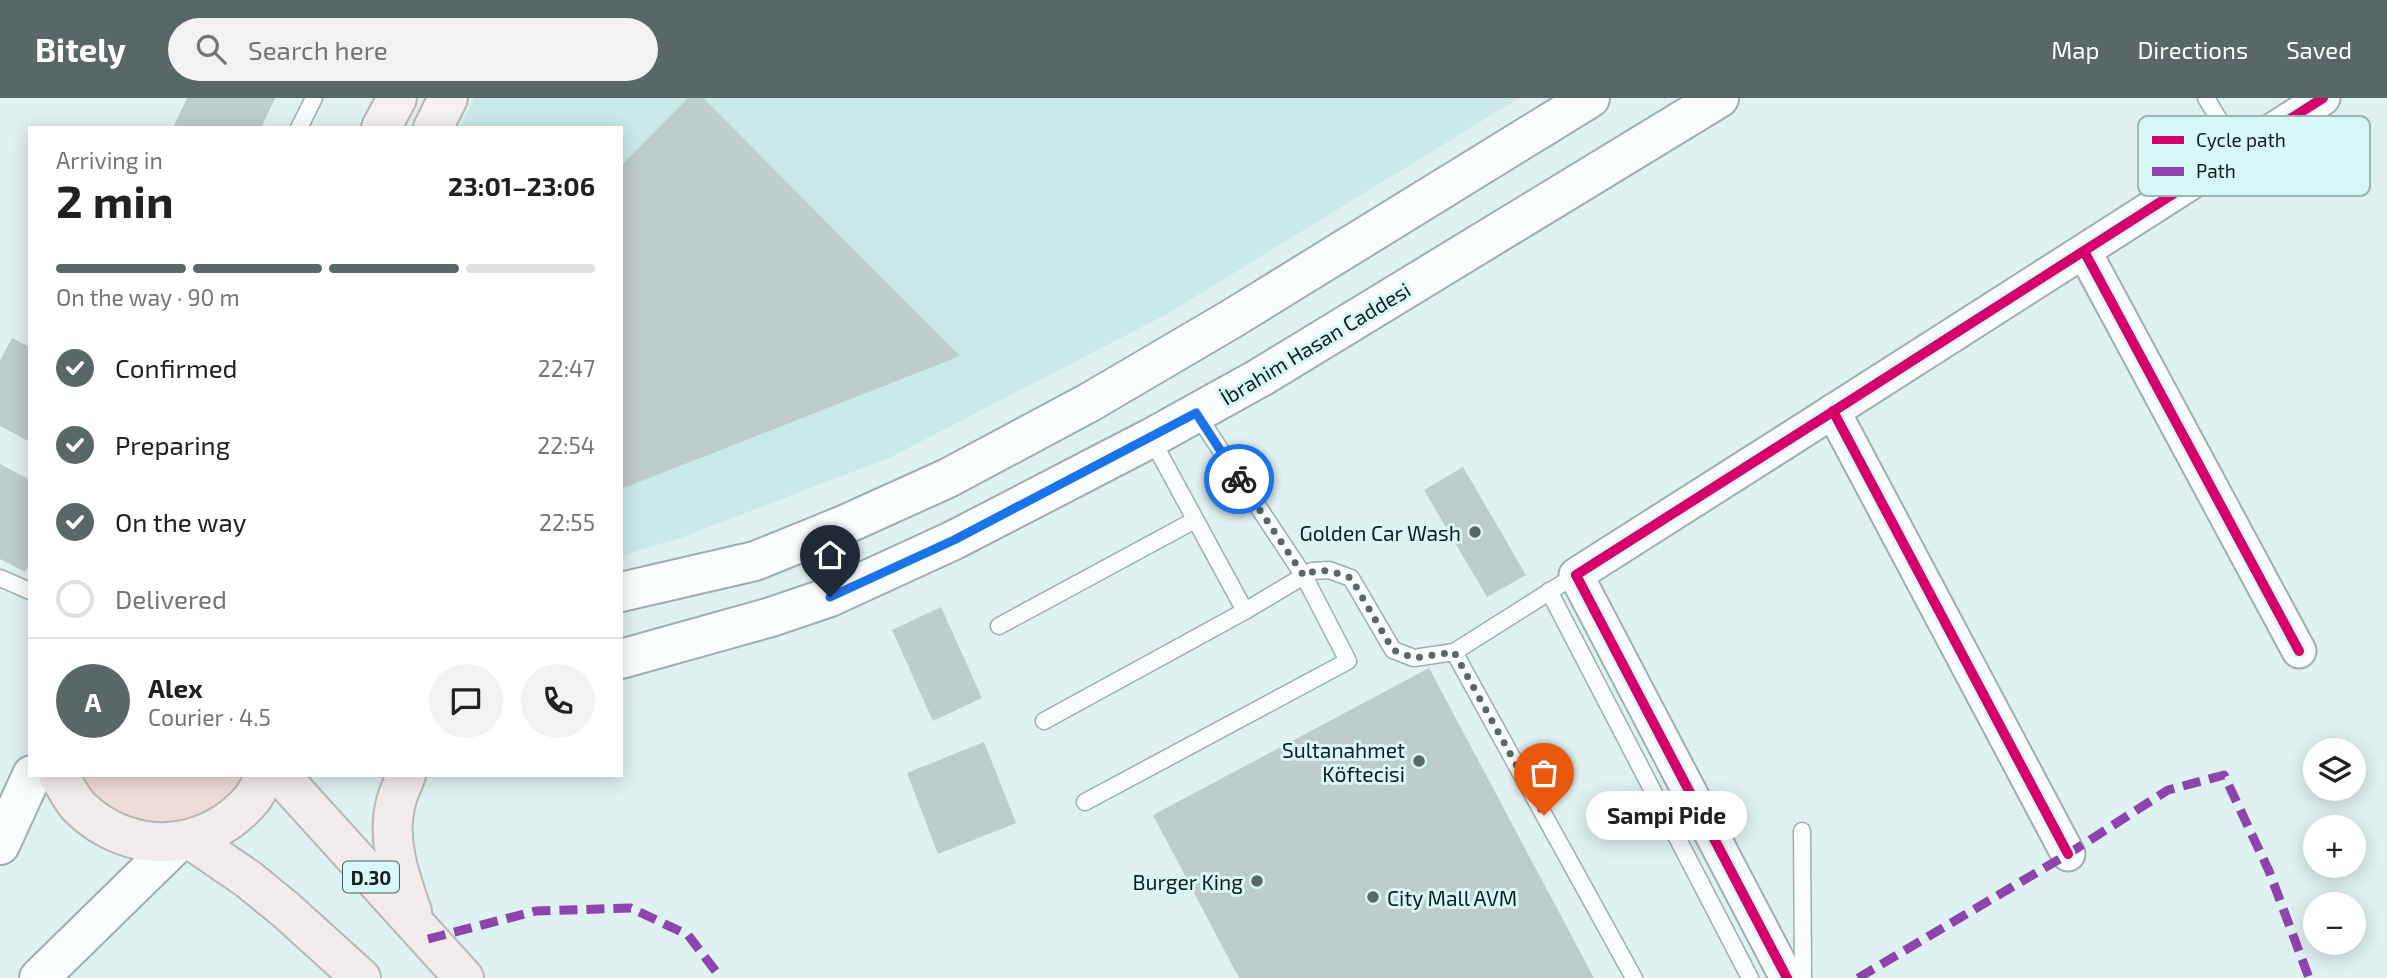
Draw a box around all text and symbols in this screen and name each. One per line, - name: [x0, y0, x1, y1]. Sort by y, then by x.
- search box: [168, 18, 658, 81]
- text: Bitely: [35, 29, 126, 69]
- icon: search: [192, 30, 230, 68]
- text: Search here: [248, 34, 388, 65]
- text: Map: [2051, 35, 2099, 64]
- text: Directions: [2137, 35, 2248, 64]
- text: Saved: [2286, 35, 2352, 64]
- legend: [2138, 116, 2370, 196]
- text: Cycle path: [2196, 128, 2286, 151]
- text: Arriving in: [56, 146, 163, 174]
- text: Path: [2196, 159, 2236, 182]
- text: 23:01–23:06: [448, 170, 595, 201]
- text: 2 min: [56, 172, 174, 227]
- street label: İbrahim Hasan Caddesi: [1215, 276, 1415, 410]
- text: On the way · 90 m: [56, 283, 240, 311]
- icon: check: [56, 349, 94, 387]
- text: Confirmed: [115, 352, 238, 383]
- text: 22:47: [538, 354, 595, 382]
- icon: check: [56, 426, 94, 464]
- text: Preparing: [115, 429, 230, 460]
- text: 22:54: [537, 431, 595, 459]
- courier: [1204, 444, 1274, 514]
- icon: bike: [1220, 460, 1258, 498]
- icon: check: [56, 503, 94, 541]
- text: On the way: [115, 506, 246, 537]
- text: 22:55: [539, 508, 595, 536]
- place label: Golden Car Wash: [1300, 520, 1461, 545]
- marker: Golden Car Wash: [1467, 524, 1483, 540]
- pin: [800, 525, 860, 597]
- icon: home: [811, 536, 849, 574]
- text: Delivered: [115, 583, 227, 614]
- button: chat: [429, 664, 503, 738]
- button: phone: [521, 664, 595, 738]
- text: Alex: [148, 672, 203, 703]
- text: A: [85, 686, 101, 717]
- text: Courier · 4.5: [148, 703, 271, 731]
- place label: Sultanahmet Köftecisi: [1282, 737, 1405, 786]
- map controls: [2303, 738, 2366, 955]
- button: layers: [2303, 738, 2366, 801]
- pin: [1514, 743, 1574, 815]
- marker: Sultanahmet Köftecisi: [1411, 753, 1427, 769]
- icon: bag: [1525, 754, 1563, 792]
- callout: Sampi Pide: [1586, 790, 1747, 840]
- text: Sampi Pide: [1607, 801, 1726, 829]
- button: +: [2303, 815, 2366, 878]
- road number: D.30: [343, 862, 399, 892]
- place label: Burger King: [1133, 869, 1243, 894]
- marker: Burger King: [1249, 873, 1265, 889]
- place label: City Mall AVM: [1387, 885, 1517, 910]
- marker: City Mall AVM: [1365, 889, 1381, 905]
- button: −: [2303, 892, 2366, 955]

